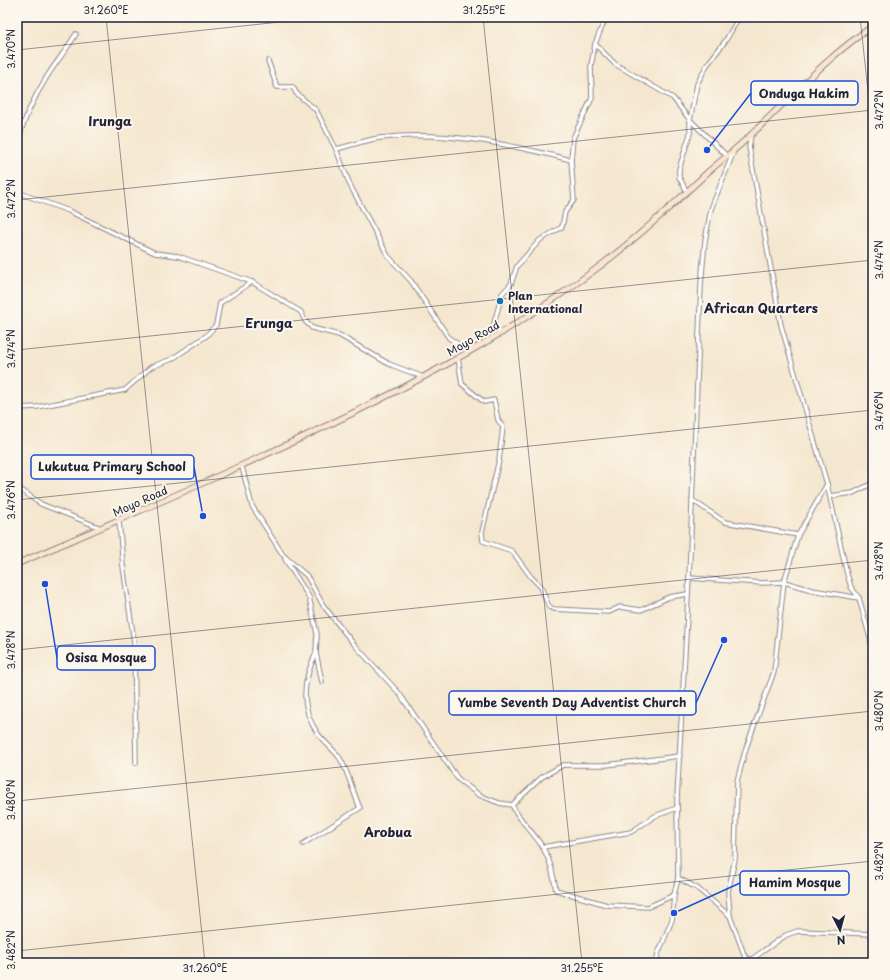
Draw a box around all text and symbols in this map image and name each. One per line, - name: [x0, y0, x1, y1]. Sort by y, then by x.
- text: 31.260°E: [84, 2, 128, 17]
- text: 31.255°E: [462, 2, 506, 17]
- text: 3.470°N: [3, 29, 18, 69]
- callout: Onduga Hakim: [751, 81, 858, 105]
- text: Onduga Hakim: [759, 84, 849, 102]
- text: 3.472°N: [871, 90, 886, 130]
- district label: Irunga: [88, 111, 132, 130]
- text: 3.472°N: [3, 179, 18, 219]
- text: 3.474°N: [871, 240, 886, 280]
- place label: Plan International: [508, 287, 582, 317]
- marker: Plan International: [495, 296, 505, 306]
- district label: African Quarters: [704, 298, 818, 317]
- district label: Erunga: [245, 313, 293, 332]
- street label: Moyo Road: [443, 316, 503, 360]
- text: 3.474°N: [3, 329, 18, 369]
- text: 3.476°N: [871, 391, 886, 431]
- callout: Lukutua Primary School: [31, 455, 194, 479]
- text: Lukutua Primary School: [38, 457, 186, 475]
- text: 3.476°N: [3, 480, 18, 520]
- street label: Moyo Road: [110, 481, 170, 521]
- text: 3.478°N: [871, 541, 886, 581]
- text: 3.478°N: [3, 630, 18, 670]
- callout: Osisa Mosque: [57, 646, 155, 670]
- text: Osisa Mosque: [65, 648, 147, 666]
- text: 3.480°N: [871, 690, 886, 732]
- callout: Yumbe Seventh Day Adventist Church: [449, 691, 696, 715]
- text: Yumbe Seventh Day Adventist Church: [458, 693, 686, 711]
- text: 3.480°N: [3, 779, 18, 821]
- district label: Arobua: [363, 822, 412, 841]
- text: 3.482°N: [871, 841, 886, 881]
- callout: Hamim Mosque: [740, 871, 849, 895]
- text: Hamim Mosque: [749, 873, 841, 891]
- north arrow: [820, 910, 860, 950]
- text: 3.482°N: [3, 930, 18, 970]
- text: N: [836, 932, 846, 949]
- text: 31.260°E: [183, 960, 227, 975]
- text: 31.255°E: [560, 960, 604, 975]

